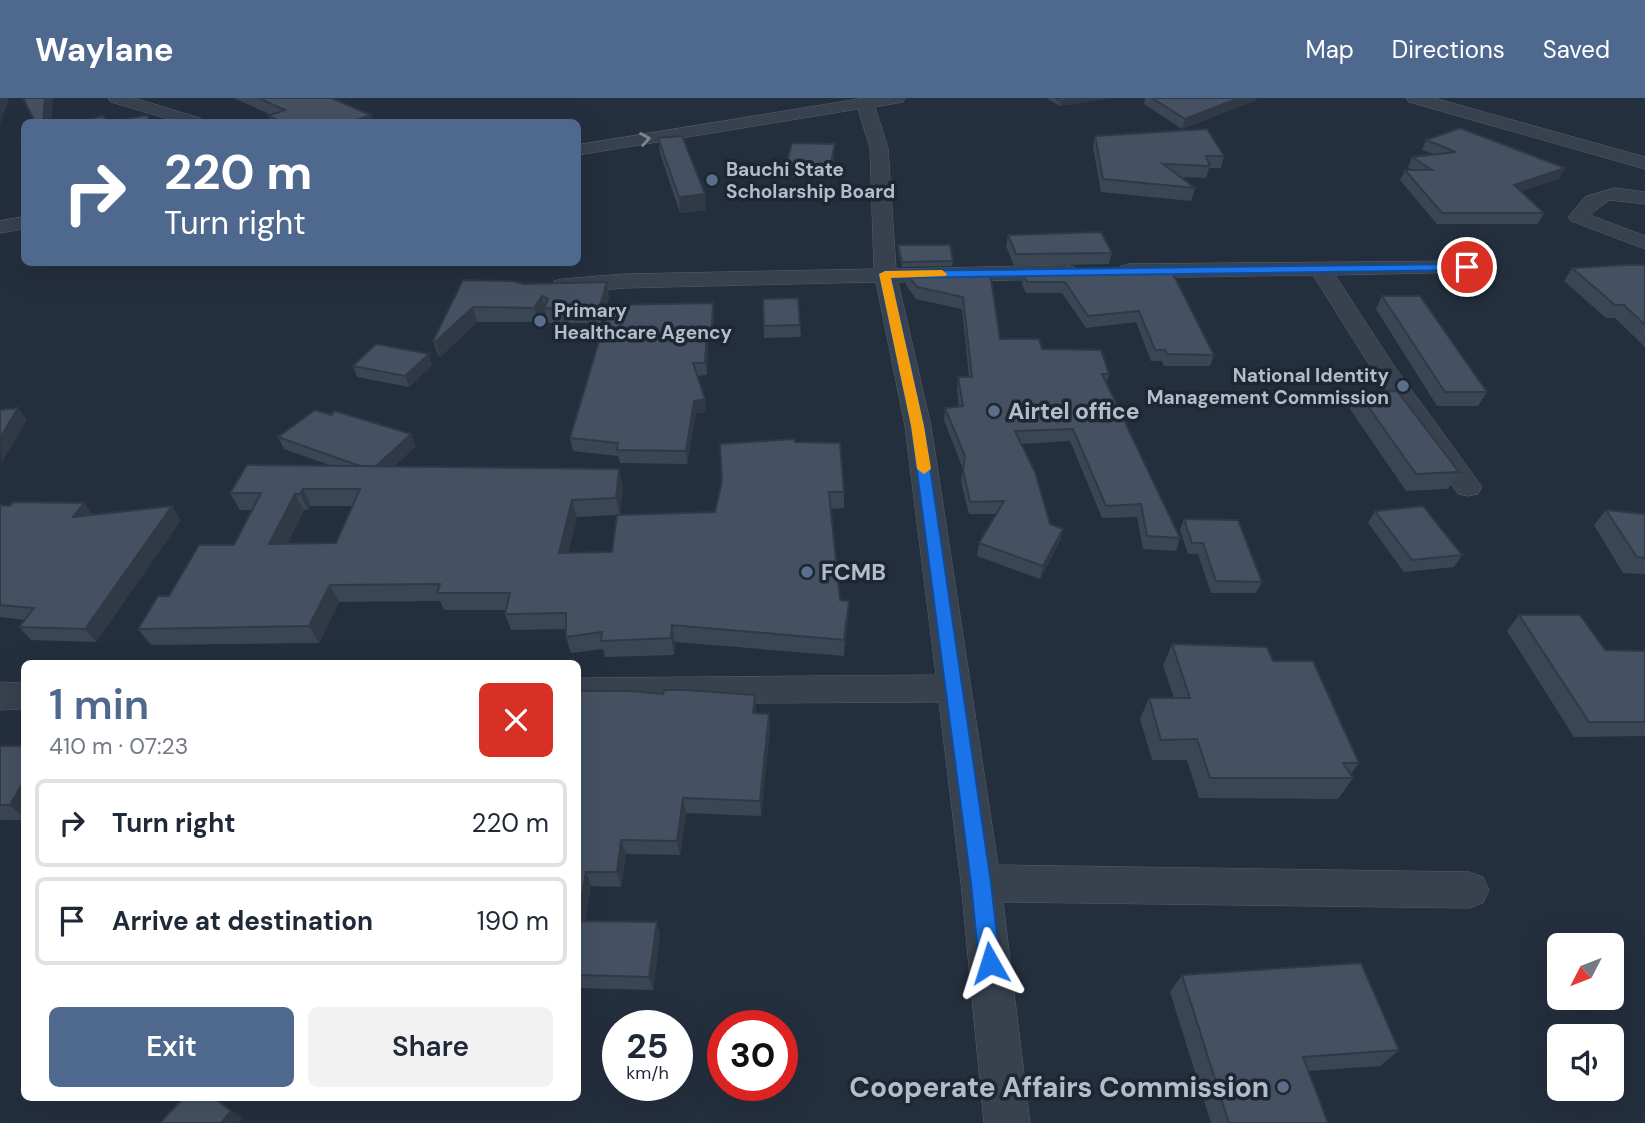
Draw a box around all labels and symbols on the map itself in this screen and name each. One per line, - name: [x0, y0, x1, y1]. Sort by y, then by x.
- one-way arrow: [639, 132, 651, 147]
- place label: Bauchi State Scholarship Board: [726, 157, 895, 204]
- marker: Bauchi State Scholarship Board: [704, 172, 720, 188]
- pin: [1437, 237, 1497, 297]
- place label: Primary Healthcare Agency: [554, 298, 732, 345]
- marker: Primary Healthcare Agency: [532, 313, 548, 329]
- place label: National Identity Management Commission: [1147, 363, 1390, 410]
- marker: National Identity Management Commission: [1395, 378, 1411, 394]
- place label: Airtel office: [1008, 396, 1139, 426]
- marker: Airtel office: [986, 403, 1002, 419]
- place label: FCMB: [821, 557, 886, 587]
- marker: FCMB: [799, 564, 815, 580]
- position arrow: [953, 926, 1027, 1000]
- north arrow: [1547, 933, 1624, 1010]
- speed limit sign: 30: [707, 1010, 798, 1101]
- place label: Cooperate Affairs Commission: [849, 1069, 1269, 1106]
- marker: Cooperate Affairs Commission: [1275, 1079, 1291, 1095]

